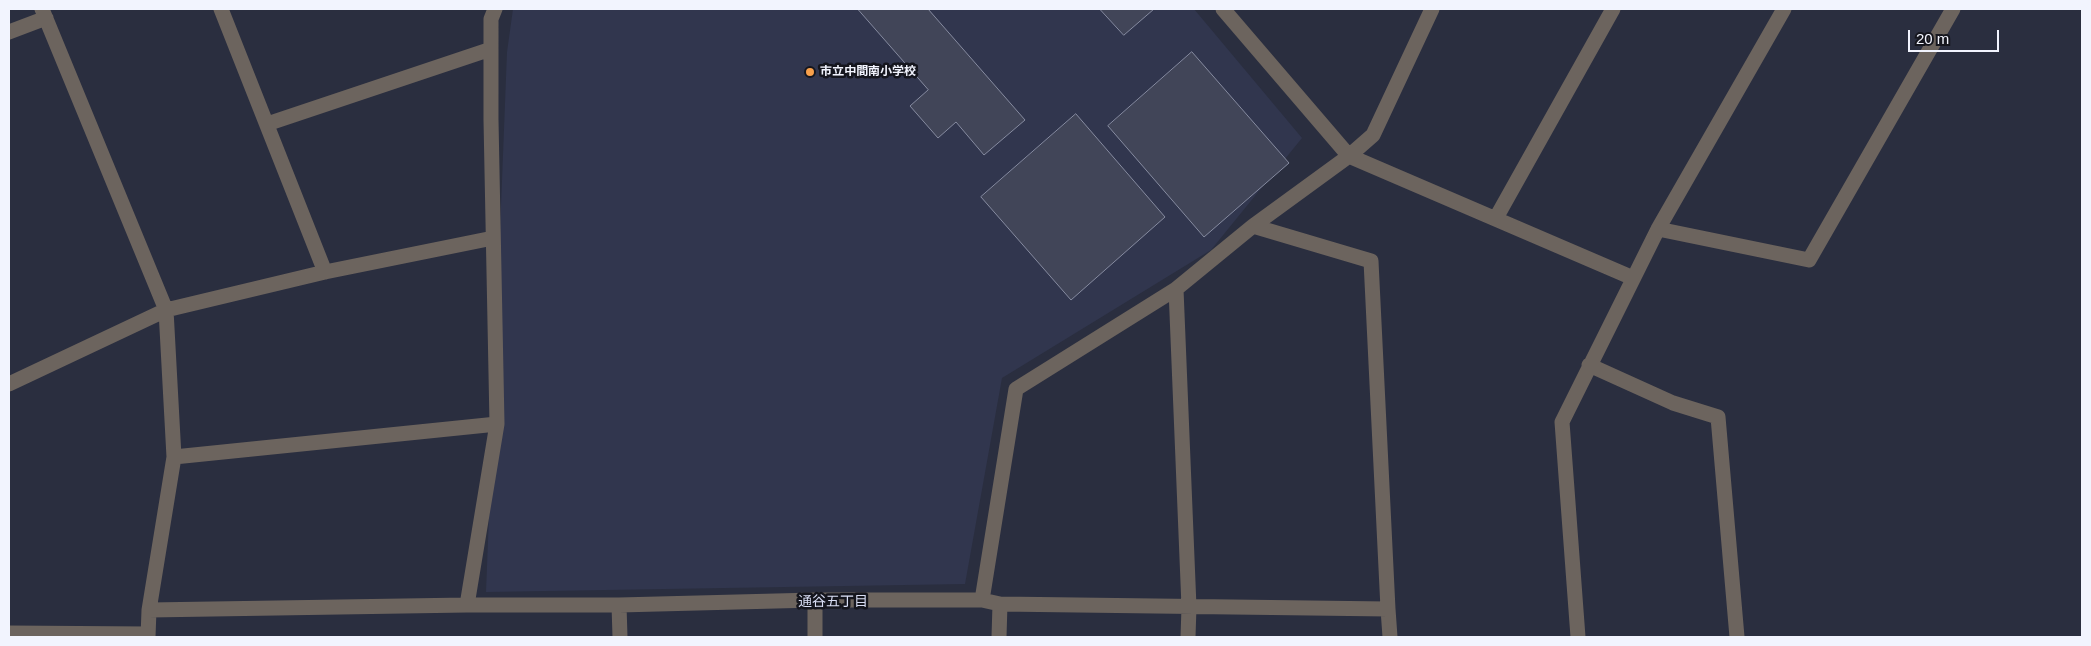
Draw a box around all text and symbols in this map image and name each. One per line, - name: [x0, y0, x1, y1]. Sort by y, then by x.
- scale bar: [1911, 20, 2002, 52]
- text: 20 m: [1916, 30, 1949, 47]
- place label: 市立中間南小学校: [820, 65, 916, 79]
- marker: 市立中間南小学校: [804, 66, 816, 78]
- district label: 通谷五丁目: [798, 594, 868, 610]

